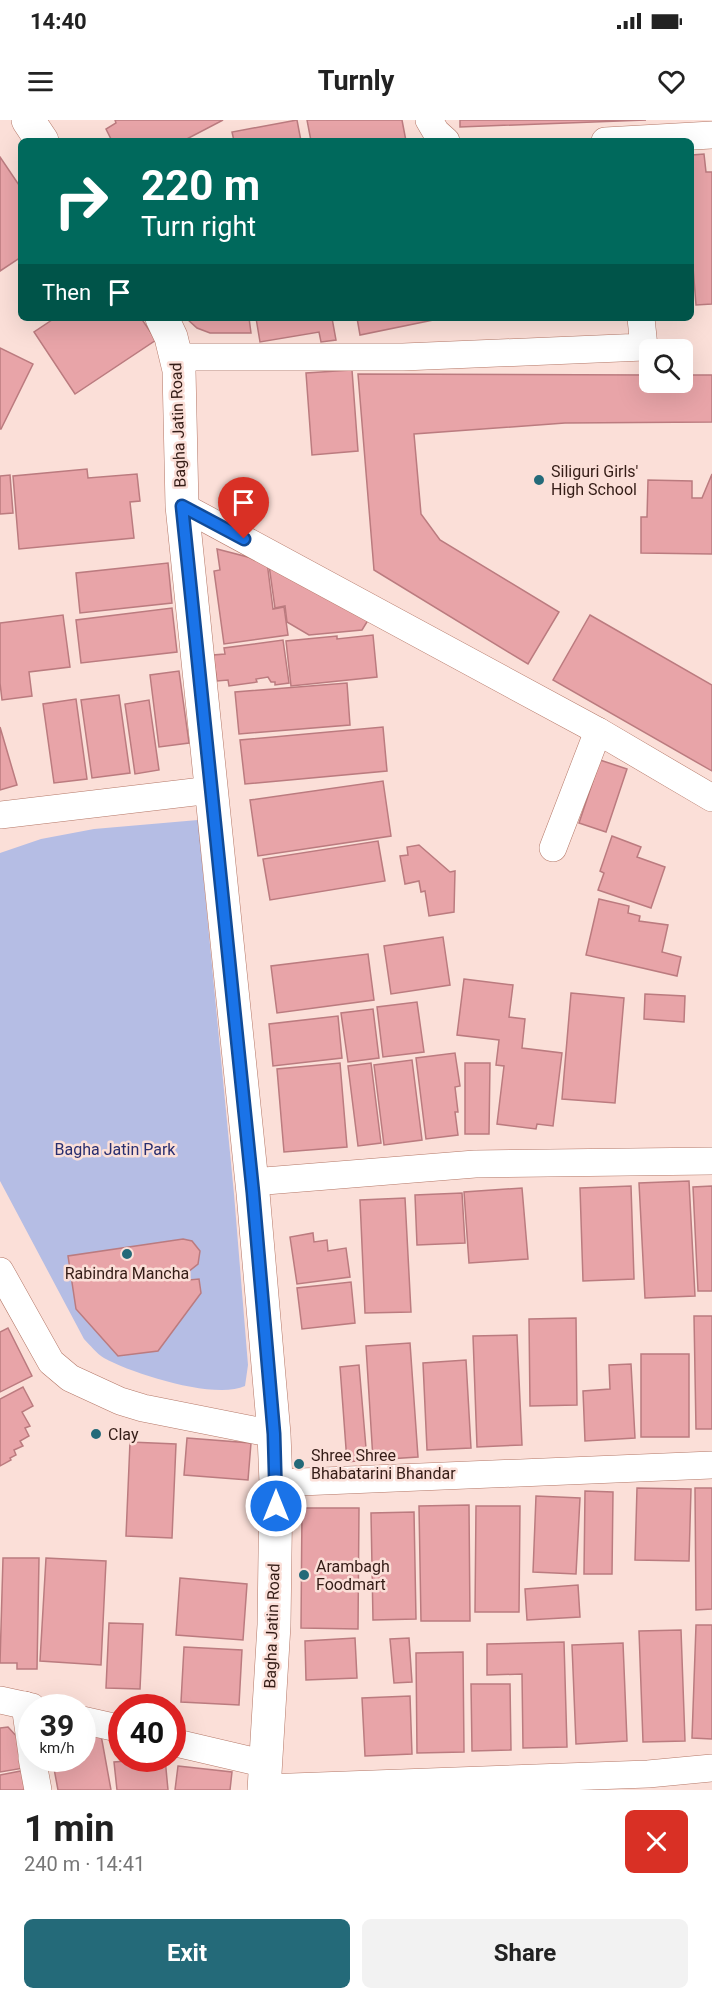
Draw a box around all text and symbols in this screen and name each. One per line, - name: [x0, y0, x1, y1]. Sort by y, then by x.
- text: 14:40: [30, 9, 87, 34]
- icon: menu: [24, 65, 57, 98]
- text: Turnly: [318, 65, 394, 97]
- icon: heart: [655, 65, 688, 98]
- text: 220 m: [141, 161, 260, 210]
- icon: right: [42, 162, 120, 240]
- text: Turn right: [141, 211, 256, 243]
- icon: arrive: [103, 276, 136, 309]
- text: Then: [42, 280, 91, 305]
- map controls: [639, 339, 693, 393]
- button: search: [639, 339, 693, 393]
- street label: Bagha Jatin Road: [166, 362, 190, 488]
- place label: Siliguri Girls' High School: [551, 462, 638, 499]
- marker: Siliguri Girls' High School: [532, 473, 546, 487]
- pin: [218, 477, 269, 539]
- icon: arrive: [227, 486, 260, 519]
- park label: Bagha Jatin Park: [55, 1140, 176, 1159]
- marker: Rabindra Mancha: [120, 1247, 134, 1261]
- place label: Rabindra Mancha: [65, 1264, 189, 1283]
- place label: Clay: [108, 1425, 139, 1444]
- marker: Clay: [89, 1427, 103, 1441]
- place label: Shree Shree Bhabatarini Bhandar: [311, 1446, 456, 1483]
- marker: Shree Shree Bhabatarini Bhandar: [292, 1457, 306, 1471]
- position arrow: [244, 1474, 308, 1538]
- place label: Arambagh Foodmart: [316, 1557, 390, 1594]
- street label: Bagha Jatin Road: [260, 1563, 284, 1689]
- marker: Arambagh Foodmart: [297, 1568, 311, 1582]
- speed limit sign: 40: [108, 1694, 186, 1772]
- text: 39: [40, 1708, 74, 1743]
- text: km/h: [39, 1739, 75, 1757]
- text: 1 min: [24, 1808, 115, 1850]
- button: close: [625, 1810, 688, 1873]
- text: 240 m · 14:41: [24, 1852, 145, 1876]
- button: Exit: [24, 1919, 350, 1988]
- button: Share: [362, 1919, 688, 1988]

